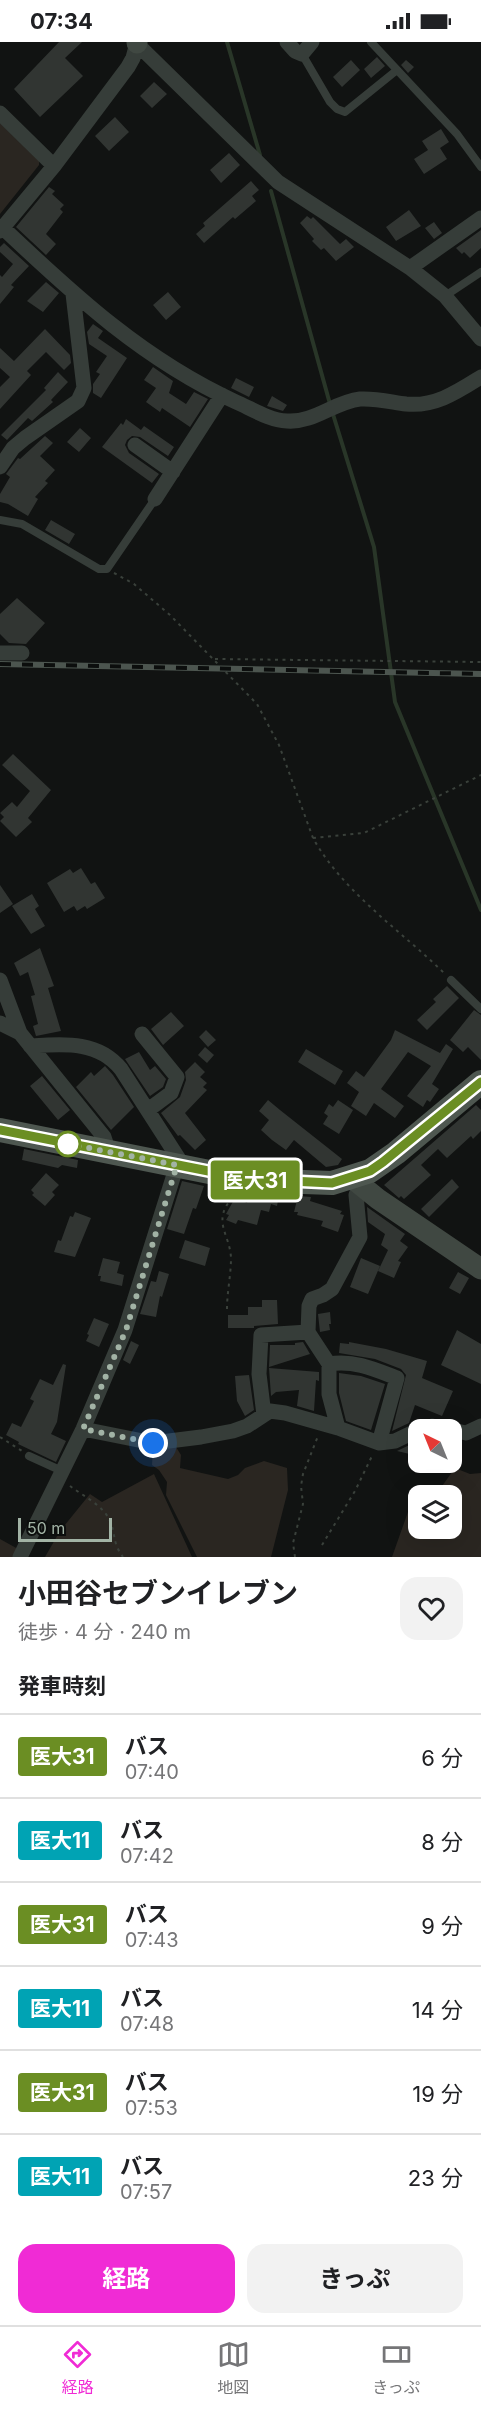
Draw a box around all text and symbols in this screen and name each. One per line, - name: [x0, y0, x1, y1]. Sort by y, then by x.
- text: 07:34: [30, 8, 93, 34]
- unlabelled marker: [55, 1131, 81, 1157]
- line badge: 医大31: [213, 1160, 297, 1200]
- text: 医大31: [223, 1168, 287, 1193]
- north arrow: [408, 1419, 462, 1473]
- map controls: [408, 1419, 462, 1539]
- your location: [138, 1428, 168, 1458]
- button: layers: [408, 1485, 462, 1539]
- scale bar: [18, 1515, 112, 1542]
- text: 50 m: [27, 1518, 65, 1538]
- text: 小田谷セブンイレブン: [18, 1576, 298, 1610]
- button: heart: [400, 1577, 463, 1640]
- text: 徒歩 · 4 分 · 240 m: [18, 1620, 191, 1644]
- text: 発車時刻: [18, 1673, 106, 1699]
- text: バス: [125, 1733, 169, 1759]
- text: 医大31: [30, 1744, 95, 1769]
- text: 6 分: [421, 1745, 463, 1771]
- text: 07:40: [125, 1760, 179, 1784]
- text: バス: [120, 1817, 164, 1843]
- text: 医大11: [30, 1828, 90, 1853]
- text: 8 分: [421, 1829, 463, 1855]
- text: 07:42: [120, 1844, 174, 1868]
- text: バス: [125, 1901, 169, 1927]
- text: 医大31: [30, 1912, 95, 1937]
- text: 9 分: [421, 1913, 463, 1939]
- text: 07:43: [125, 1928, 179, 1952]
- text: バス: [120, 1985, 164, 2011]
- text: 医大11: [30, 1996, 90, 2021]
- text: 14 分: [412, 1997, 463, 2023]
- text: 07:48: [120, 2012, 174, 2036]
- text: バス: [125, 2069, 169, 2095]
- text: 医大31: [30, 2080, 95, 2105]
- text: 19 分: [412, 2081, 463, 2107]
- text: 07:53: [125, 2096, 178, 2120]
- text: バス: [120, 2153, 164, 2179]
- text: 医大11: [30, 2164, 90, 2189]
- text: 23 分: [408, 2165, 463, 2191]
- text: 07:57: [120, 2180, 172, 2204]
- button: 経路: [18, 2244, 235, 2313]
- button: きっぷ: [247, 2244, 463, 2313]
- tab: 経路: [61, 2338, 94, 2398]
- tab: 地図: [217, 2338, 250, 2398]
- tab: きっぷ: [372, 2338, 420, 2398]

